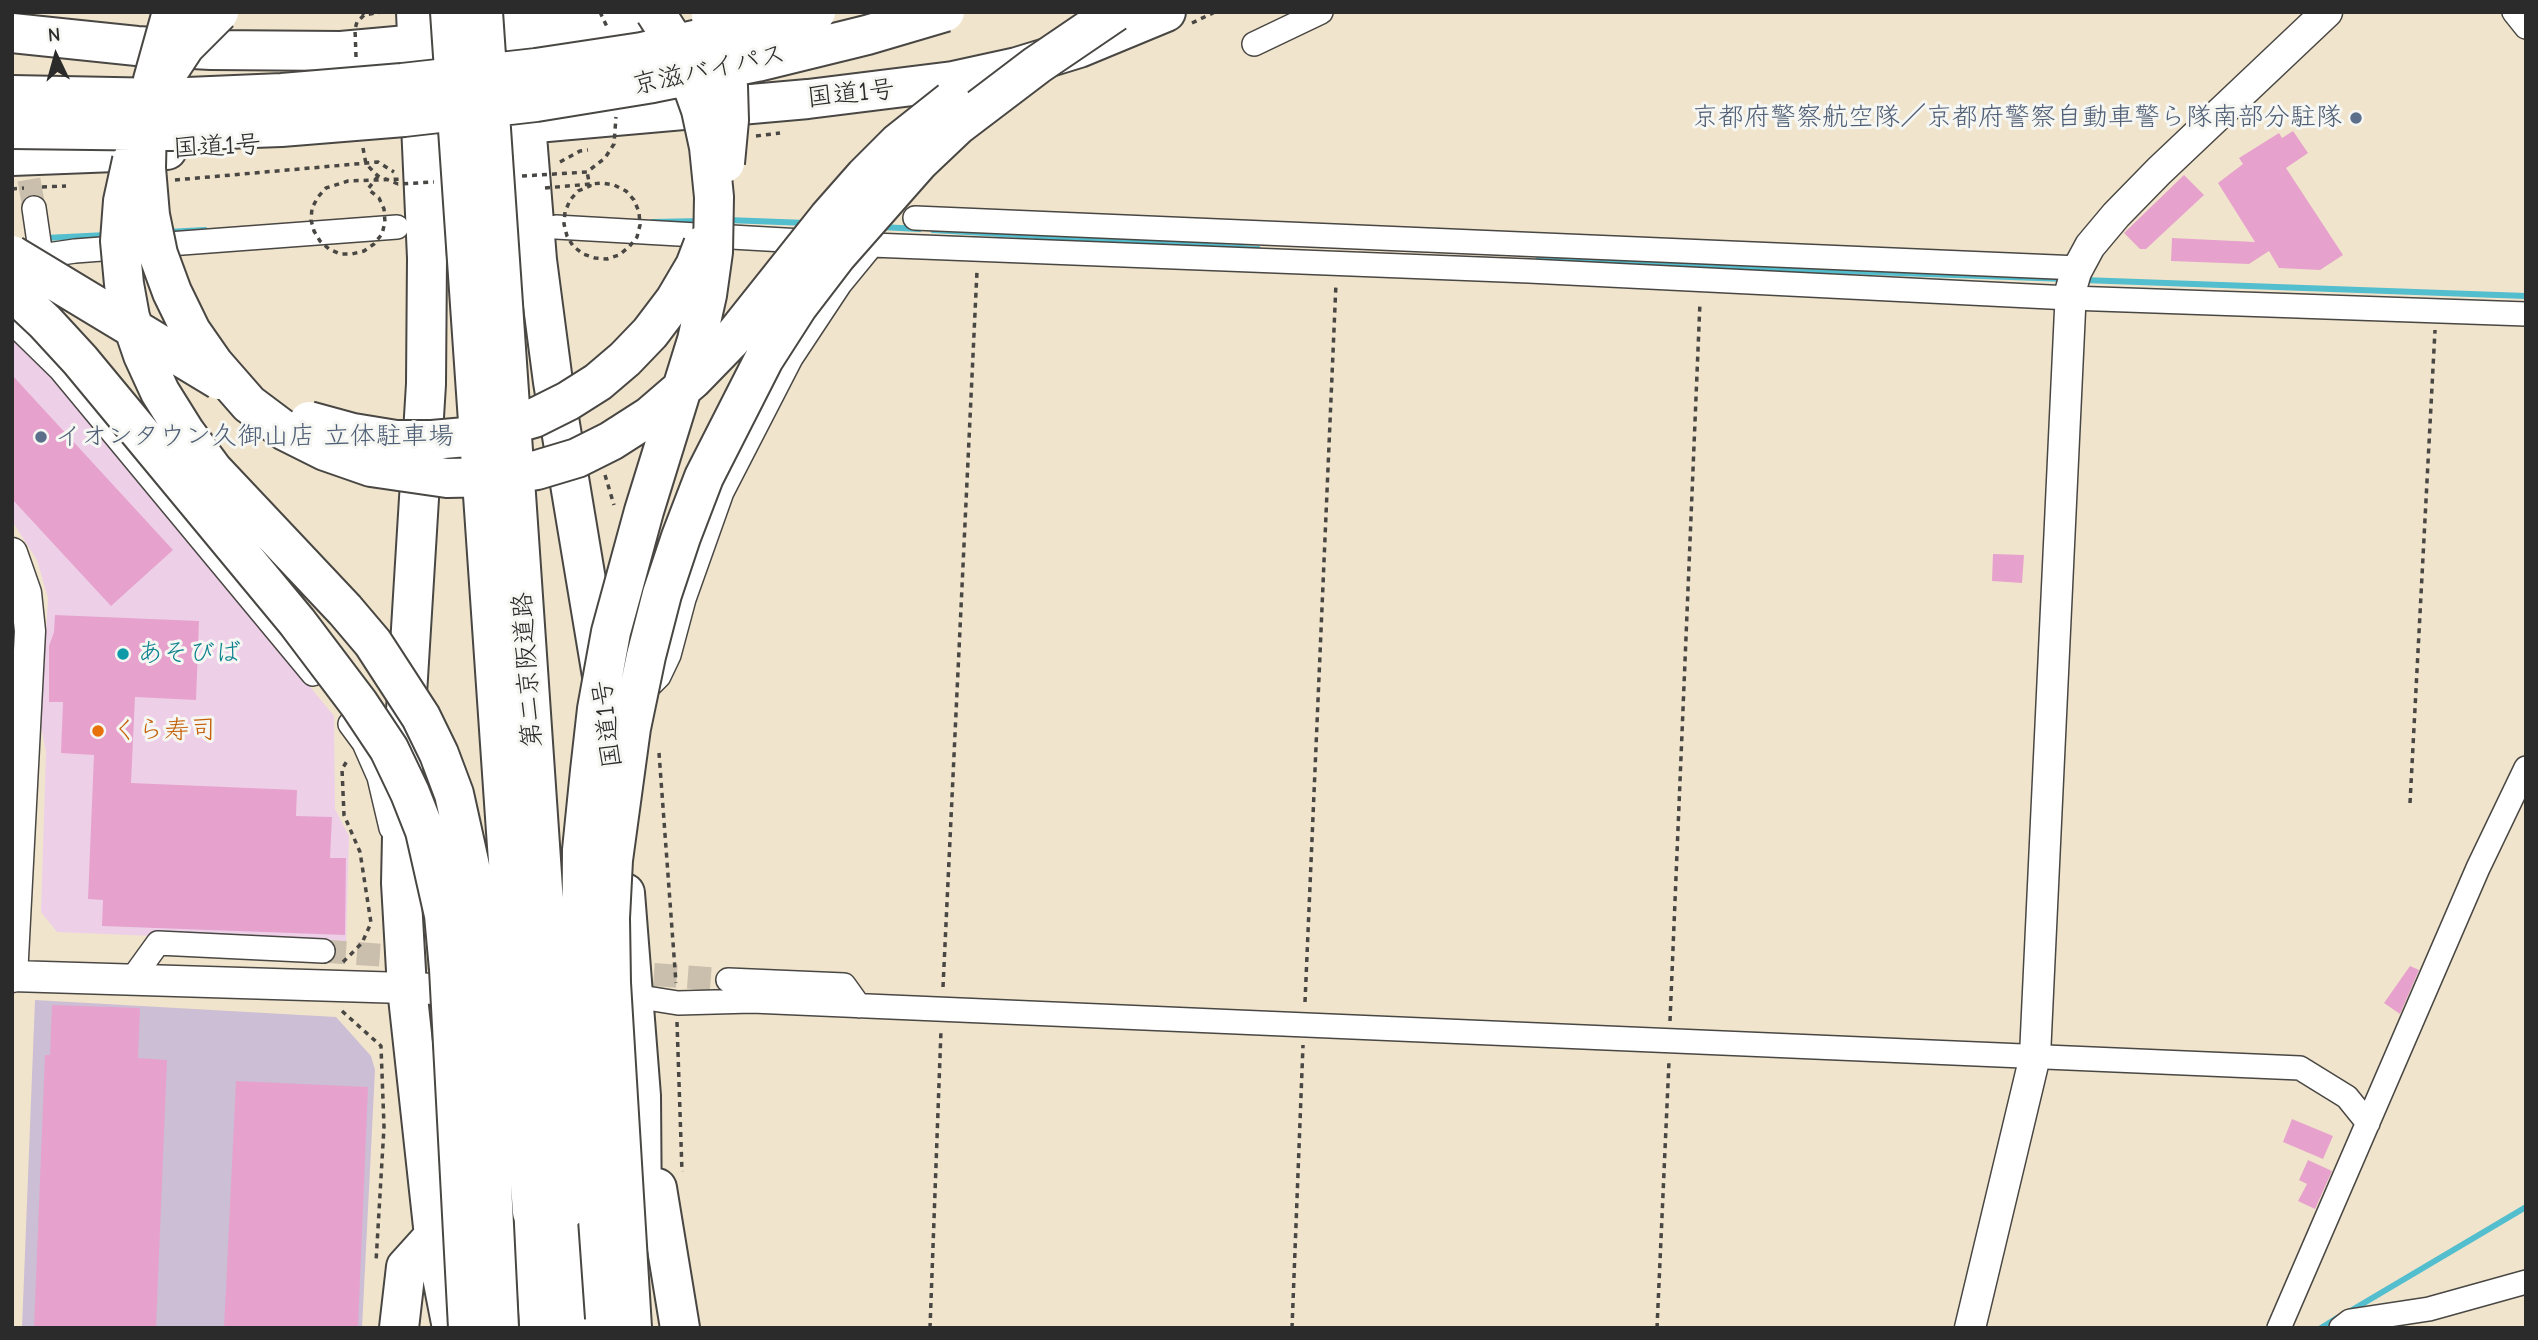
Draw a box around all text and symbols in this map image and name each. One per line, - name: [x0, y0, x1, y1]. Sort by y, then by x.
- north arrow: [21, 21, 91, 91]
- text: N: [47, 24, 61, 47]
- street label: 京滋バイパス: [629, 39, 789, 101]
- street label: 国道1号: [805, 74, 897, 114]
- place label: 京都府警察航空隊／京都府警察自動車警ら隊南部分駐隊: [1692, 102, 2342, 134]
- marker: 京都府警察航空隊／京都府警察自動車警ら隊南部分駐隊: [2348, 110, 2364, 126]
- street label: 国道1号: [172, 129, 262, 165]
- place label: イオンタウン久御山店 立体駐車場: [55, 421, 454, 453]
- marker: イオンタウン久御山店 立体駐車場: [33, 429, 49, 445]
- street label: 第二京阪道路: [507, 591, 549, 749]
- place label: あそびば: [137, 638, 241, 670]
- marker: あそびば: [115, 646, 131, 662]
- street label: 国道1号: [587, 678, 629, 770]
- place label: くら寿司: [112, 715, 216, 747]
- marker: くら寿司: [90, 723, 106, 739]

